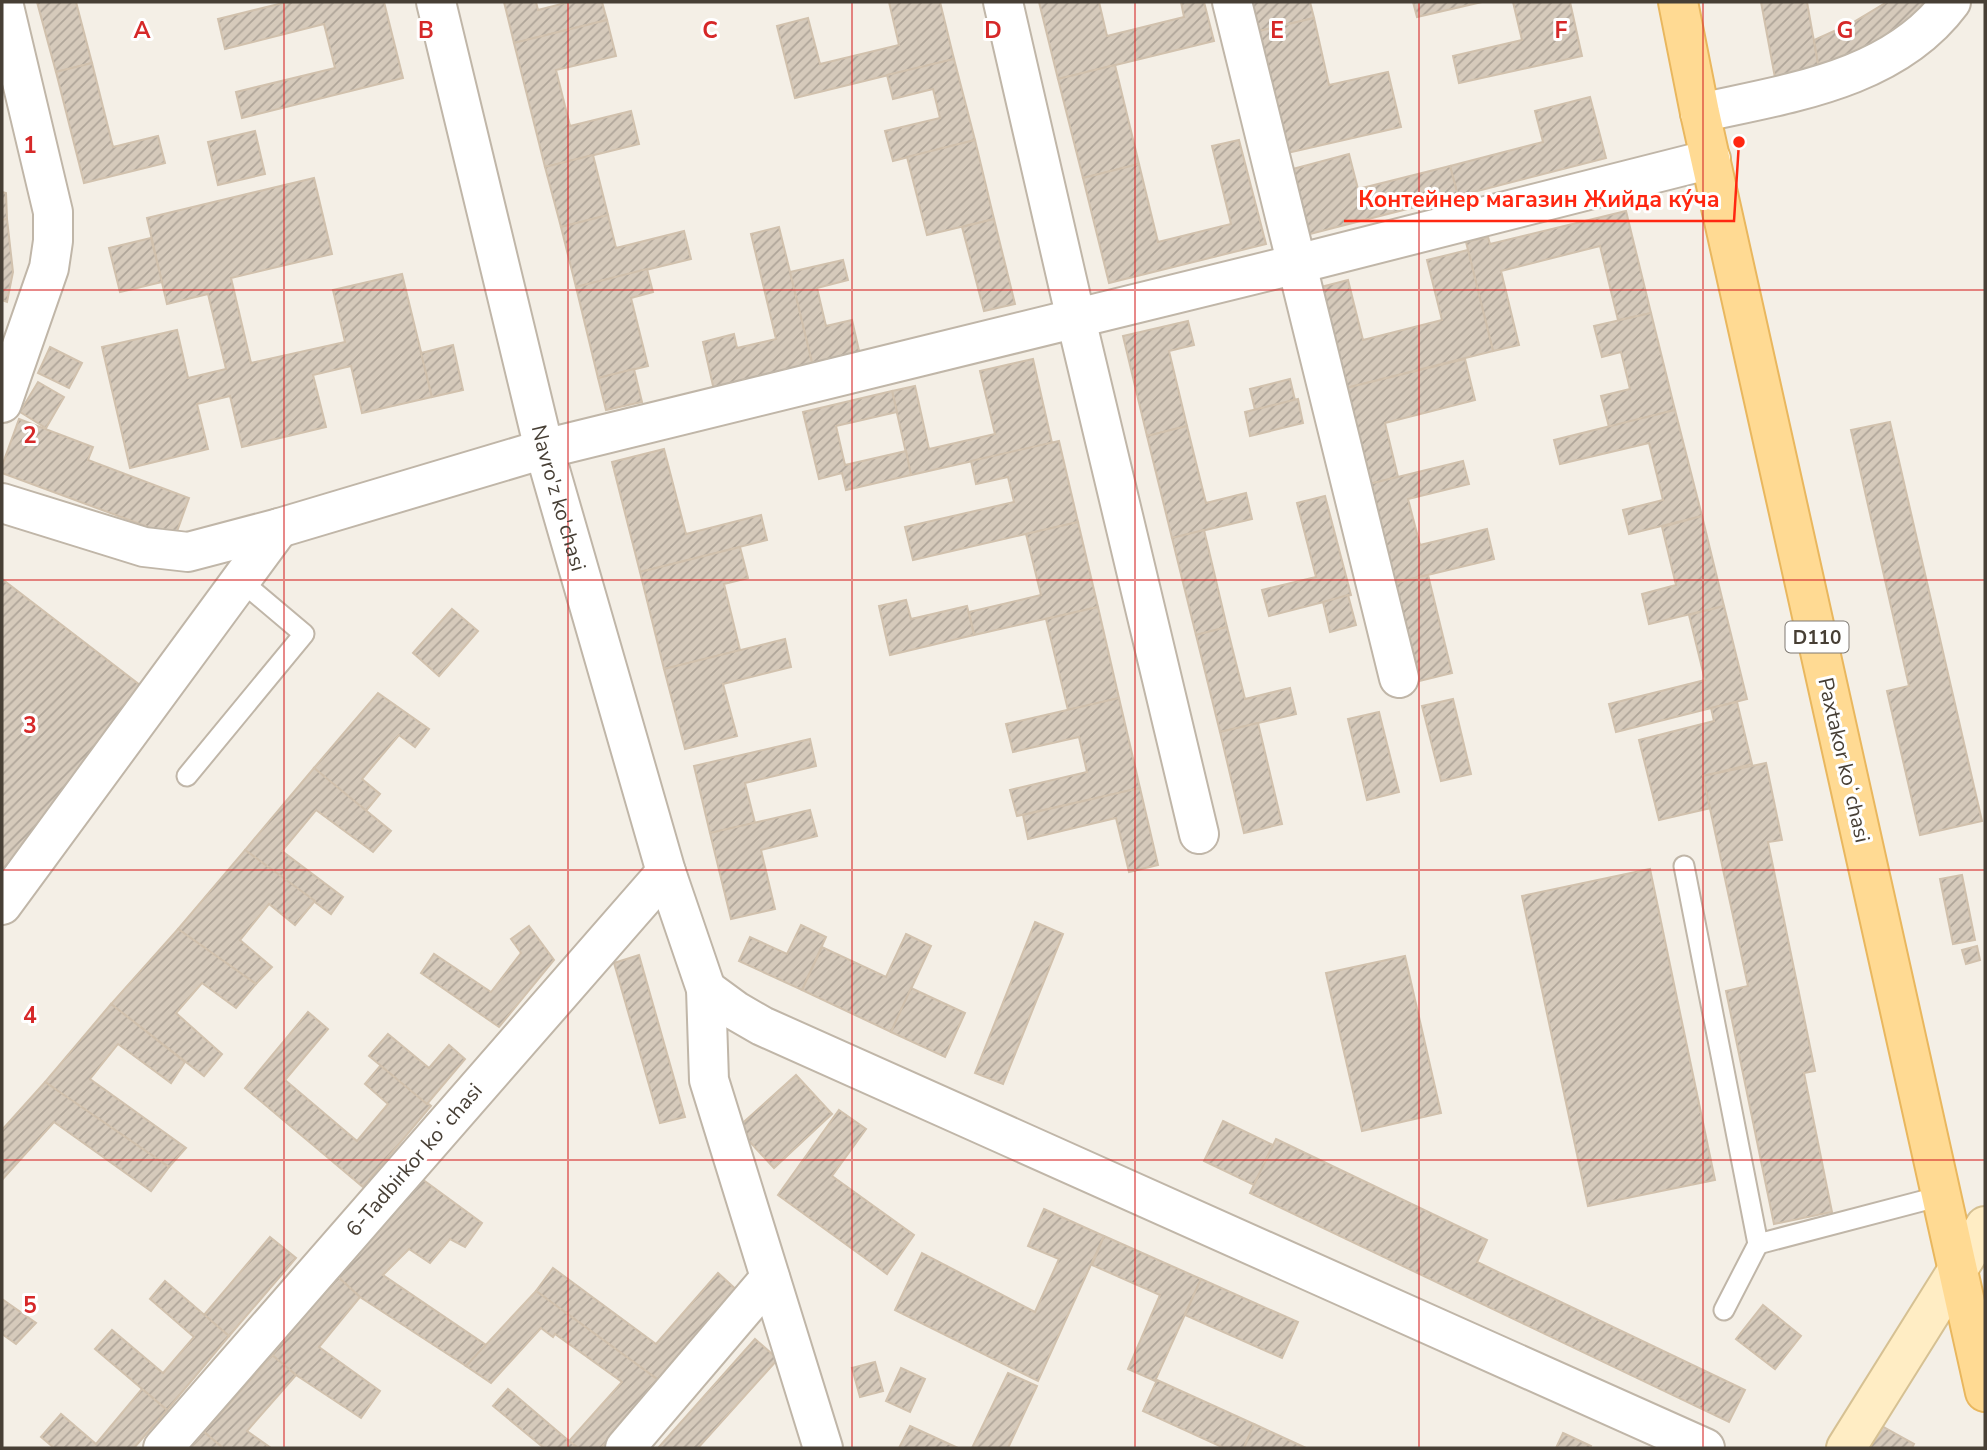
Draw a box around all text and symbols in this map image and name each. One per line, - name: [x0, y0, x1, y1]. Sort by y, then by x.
- text: A: [133, 15, 151, 46]
- text: B: [418, 15, 434, 46]
- text: C: [702, 15, 718, 46]
- text: D: [984, 15, 1002, 46]
- text: E: [1270, 15, 1284, 46]
- text: F: [1555, 15, 1568, 46]
- text: G: [1837, 15, 1853, 46]
- text: 1: [23, 130, 37, 161]
- callout: Контейнер магазин Жийда ку́ча: [1344, 177, 1734, 221]
- text: Контейнер магазин Жийда ку́ча: [1358, 184, 1720, 215]
- text: 2: [23, 420, 37, 451]
- street label: Navro'z ko'chasi: [525, 422, 592, 574]
- road number: D110: [1786, 622, 1848, 652]
- street label: Paxtakor koʻchasi: [1811, 675, 1877, 845]
- text: 3: [23, 710, 37, 741]
- text: 4: [23, 1000, 37, 1031]
- street label: 6-Tadbirkor koʻchasi: [340, 1077, 488, 1243]
- text: 5: [23, 1290, 37, 1321]

